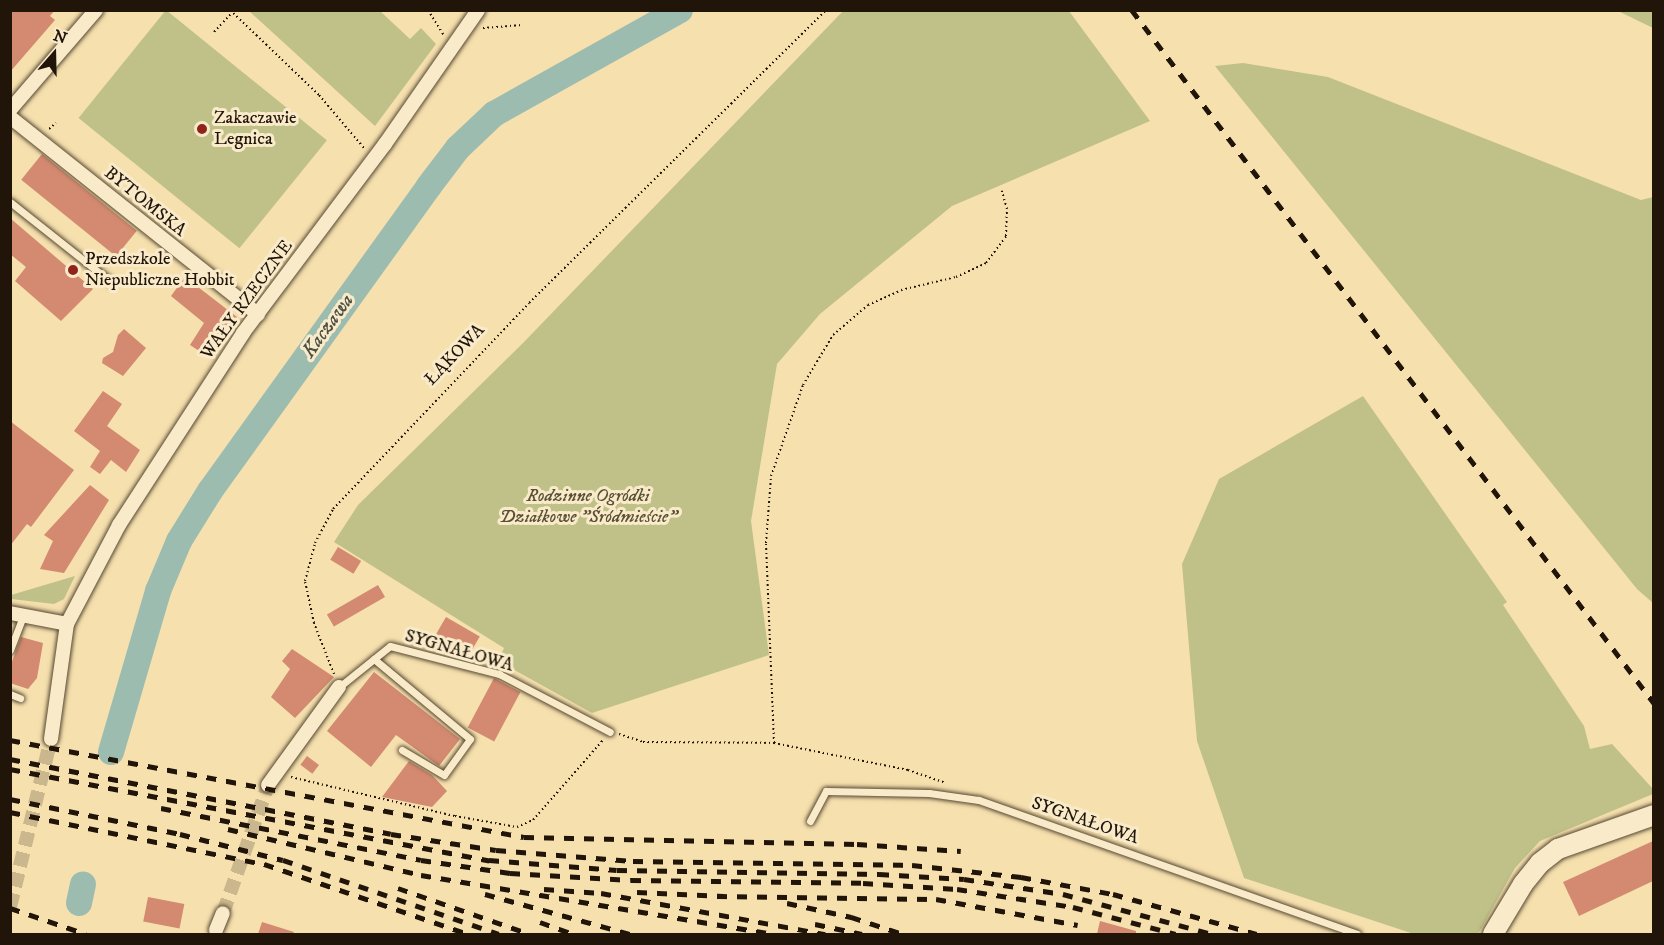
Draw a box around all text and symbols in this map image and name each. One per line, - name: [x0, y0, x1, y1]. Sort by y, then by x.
- north arrow: [24, 24, 84, 84]
- text: N: [51, 25, 70, 49]
- place label: Zakaczawie Legnica: [214, 108, 297, 150]
- marker: Zakaczawie Legnica: [195, 122, 209, 136]
- street label: BYTOMSKA: [100, 162, 190, 242]
- street label: WAŁY RZECZNE: [196, 236, 298, 364]
- place label: Przedszkole Niepubliczne Hobbit: [85, 249, 235, 292]
- marker: Przedszkole Niepubliczne Hobbit: [66, 263, 80, 277]
- water label: Kaczawa: [297, 289, 359, 363]
- street label: ŁĄKOWA: [421, 320, 489, 390]
- park label: Rodzinne Ogródki Działkowe "Śródmieście": [499, 486, 677, 528]
- street label: SYGNAŁOWA: [402, 625, 516, 677]
- street label: SYGNAŁOWA: [1029, 793, 1141, 849]

